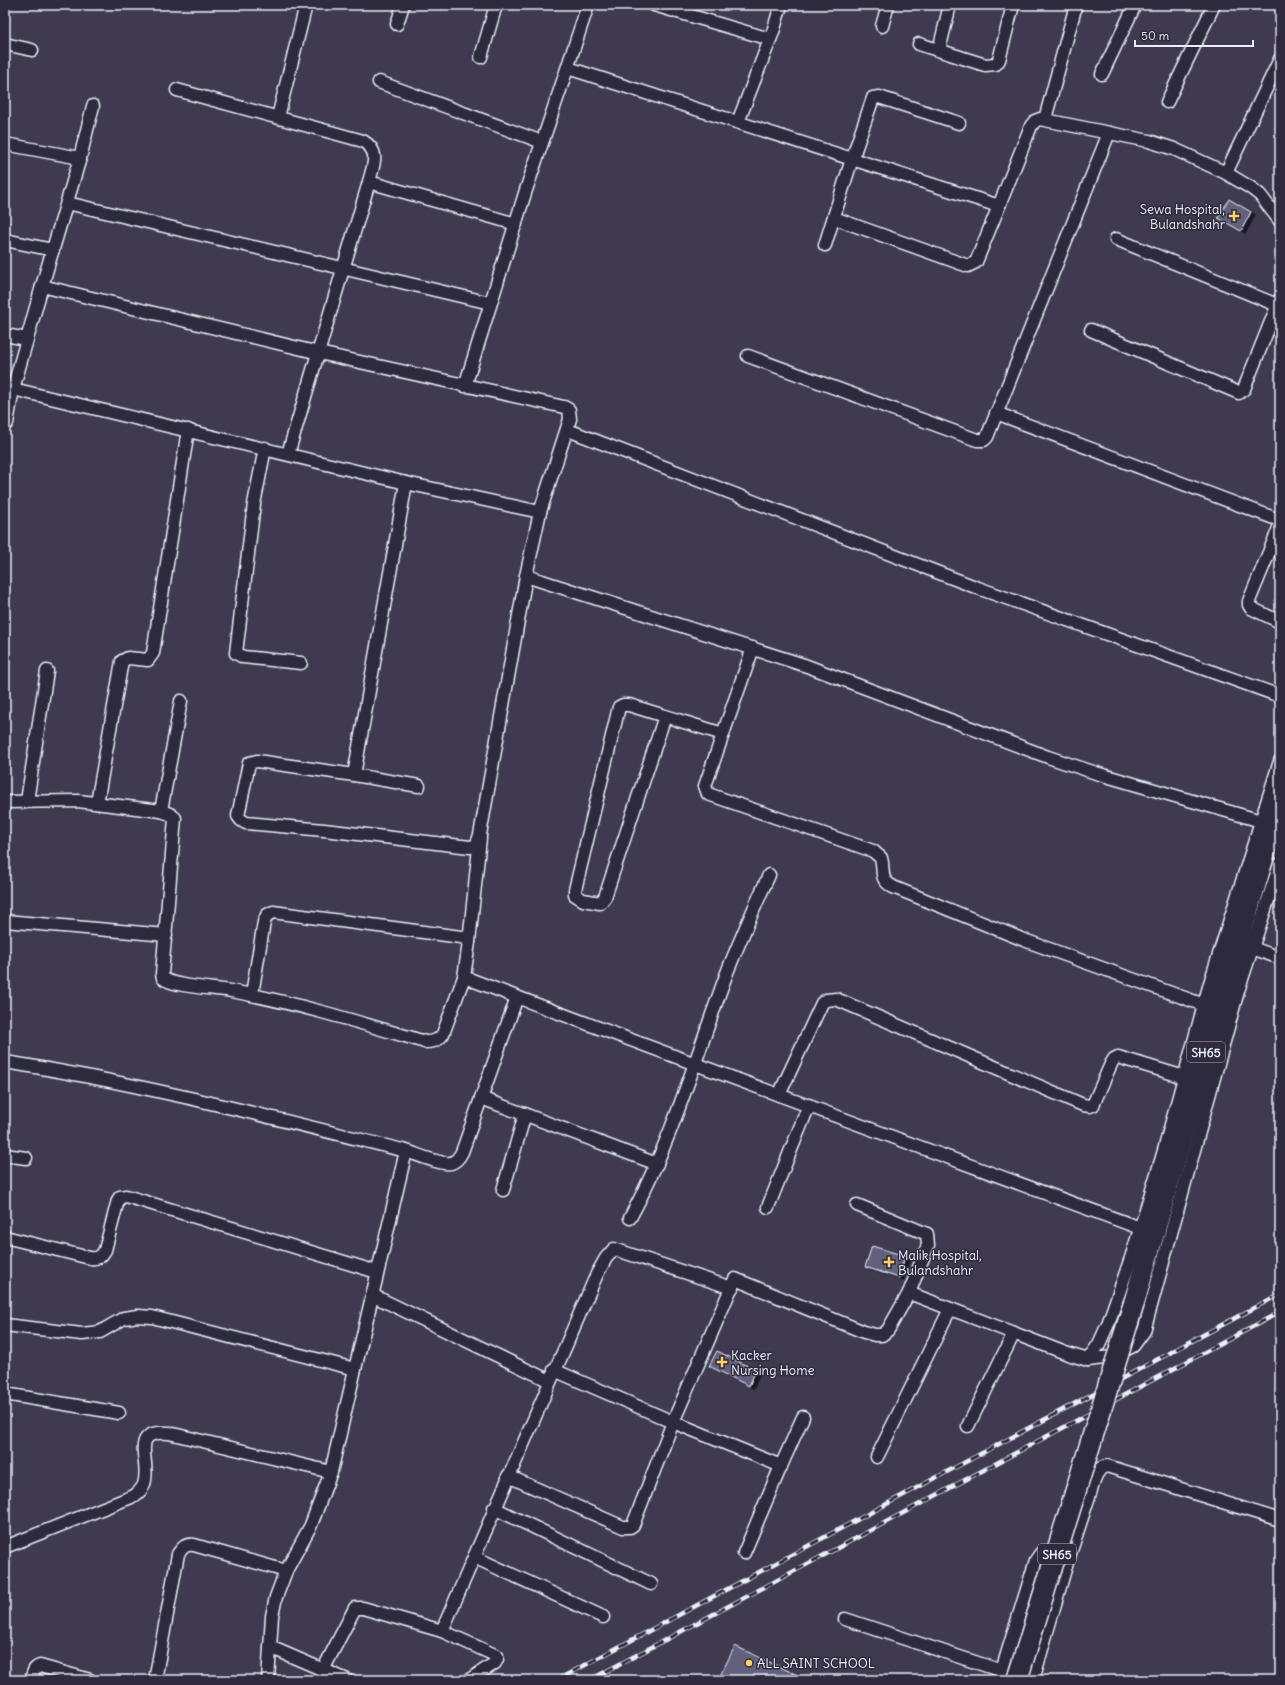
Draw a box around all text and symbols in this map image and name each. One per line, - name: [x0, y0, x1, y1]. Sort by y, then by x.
- scale bar: [1135, 22, 1253, 48]
- text: 50 m: [1141, 28, 1170, 43]
- place label: Sewa Hospital, Bulandshahr: [1140, 201, 1226, 233]
- marker: Sewa Hospital, Bulandshahr: [1228, 210, 1240, 222]
- road number: SH65: [1187, 1042, 1225, 1062]
- place label: Malik Hospital, Bulandshahr: [898, 1247, 982, 1279]
- marker: Malik Hospital, Bulandshahr: [883, 1256, 895, 1268]
- place label: Kacker Nursing Home: [731, 1347, 815, 1379]
- marker: Kacker Nursing Home: [716, 1356, 728, 1368]
- road number: SH65: [1038, 1544, 1076, 1564]
- place label: ALL SAINT SCHOOL: [757, 1655, 875, 1672]
- marker: ALL SAINT SCHOOL: [744, 1658, 754, 1668]

